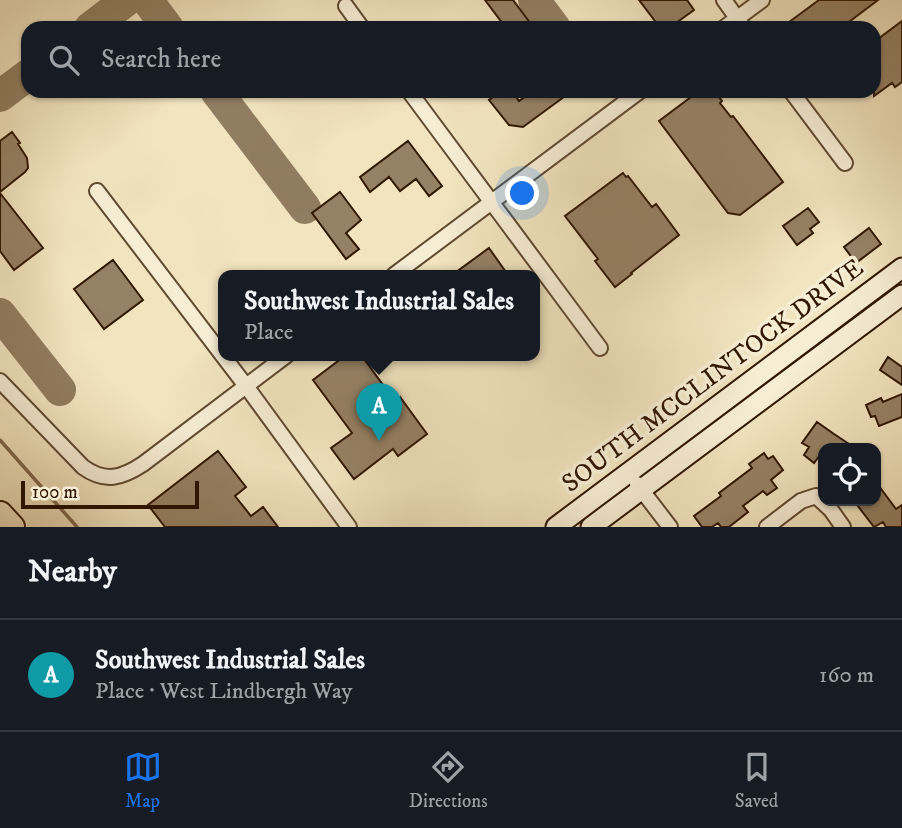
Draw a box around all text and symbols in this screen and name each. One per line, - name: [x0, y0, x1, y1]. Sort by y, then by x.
- search box: [21, 21, 881, 98]
- icon: search: [45, 41, 83, 79]
- text: Search here: [101, 43, 221, 76]
- your location: [505, 176, 539, 210]
- street label: SOUTH MCCLINTOCK DRIVE: [556, 252, 870, 500]
- popup: [218, 270, 540, 361]
- text: Southwest Industrial Sales: [244, 285, 514, 318]
- text: Place: [244, 318, 293, 347]
- pin: A: [356, 383, 402, 441]
- map controls: [818, 443, 881, 506]
- button: locate: [818, 443, 881, 506]
- scale bar: [21, 478, 200, 510]
- text: 100 m: [32, 481, 78, 504]
- text: Nearby: [28, 554, 117, 591]
- text: Southwest Industrial Sales: [95, 644, 365, 677]
- text: A: [44, 661, 58, 690]
- text: 160 m: [819, 661, 874, 690]
- text: Place · West Lindbergh Way: [95, 677, 352, 706]
- tab: Map: [124, 748, 162, 813]
- tab: Directions: [409, 748, 488, 813]
- tab: Saved: [735, 748, 778, 813]

